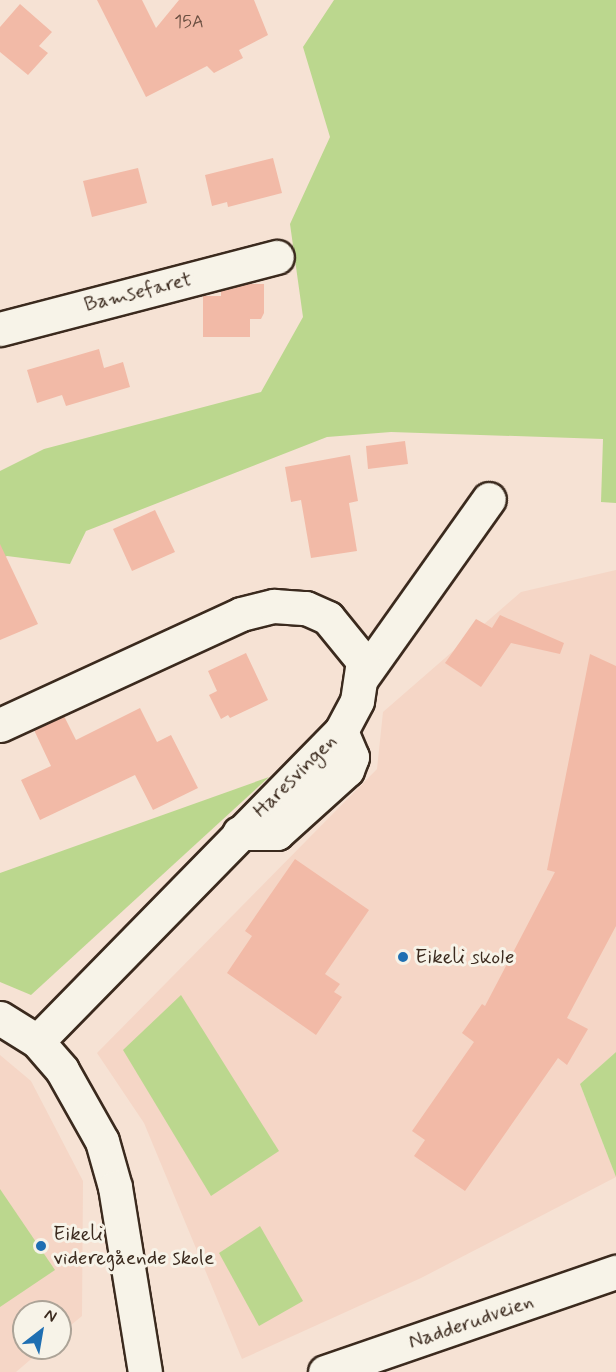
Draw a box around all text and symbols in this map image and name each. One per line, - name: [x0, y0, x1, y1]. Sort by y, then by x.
- house number: 15A: [174, 11, 204, 33]
- street label: Bamsefaret: [81, 266, 195, 318]
- street label: Haresvingen: [248, 729, 342, 823]
- place label: Eikeli skole: [415, 944, 514, 970]
- marker: Eikeli skole: [396, 950, 410, 964]
- place label: Eikeli videregående skole: [53, 1221, 216, 1271]
- marker: Eikeli videregående skole: [34, 1239, 48, 1253]
- street label: Nadderudveien: [405, 1289, 537, 1355]
- north arrow: [12, 1300, 72, 1360]
- text: N: [41, 1304, 60, 1328]

